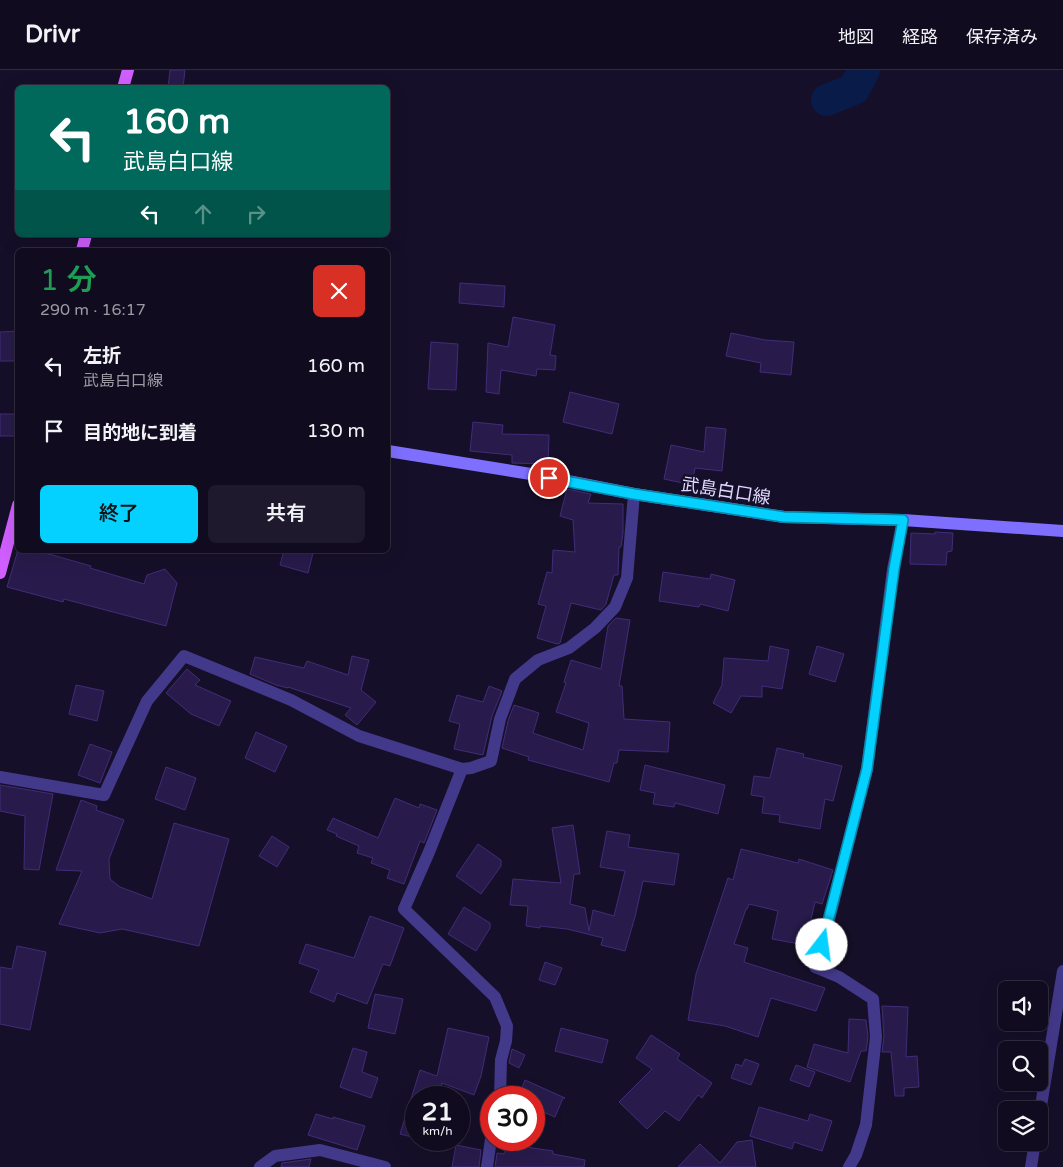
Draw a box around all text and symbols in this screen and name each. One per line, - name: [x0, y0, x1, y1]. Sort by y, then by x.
- text: Drivr: [25, 20, 80, 49]
- text: 地図: [838, 26, 874, 48]
- text: 経路: [902, 26, 938, 48]
- text: 保存済み: [966, 26, 1038, 48]
- text: 160 m: [123, 101, 230, 143]
- icon: left: [40, 105, 105, 170]
- text: 武島白口線: [123, 149, 233, 175]
- icon: left: [136, 200, 164, 228]
- icon: ahead: [189, 200, 217, 228]
- icon: right: [242, 200, 270, 228]
- text: 1 分: [40, 262, 97, 299]
- button: close: [313, 265, 365, 317]
- text: 290 m · 16:17: [40, 300, 146, 320]
- text: 左折: [83, 345, 121, 367]
- icon: left: [40, 352, 68, 380]
- text: 160 m: [307, 355, 365, 377]
- text: 武島白口線: [83, 371, 163, 391]
- icon: arrive: [40, 417, 68, 445]
- text: 130 m: [307, 420, 365, 442]
- text: 目的地に到着: [83, 422, 197, 444]
- pin: [528, 457, 570, 499]
- icon: arrive: [535, 464, 563, 492]
- street label: 武島白口線: [680, 473, 772, 509]
- button: 終了: [40, 485, 198, 543]
- button: 共有: [208, 485, 365, 543]
- position arrow: [795, 918, 847, 970]
- map controls: [998, 981, 1048, 1151]
- button: sound: [998, 981, 1048, 1031]
- button: search: [998, 1041, 1048, 1091]
- speed limit sign: 30: [480, 1086, 545, 1151]
- text: 21: [422, 1097, 453, 1127]
- button: layers: [998, 1101, 1048, 1151]
- text: km/h: [422, 1124, 453, 1138]

